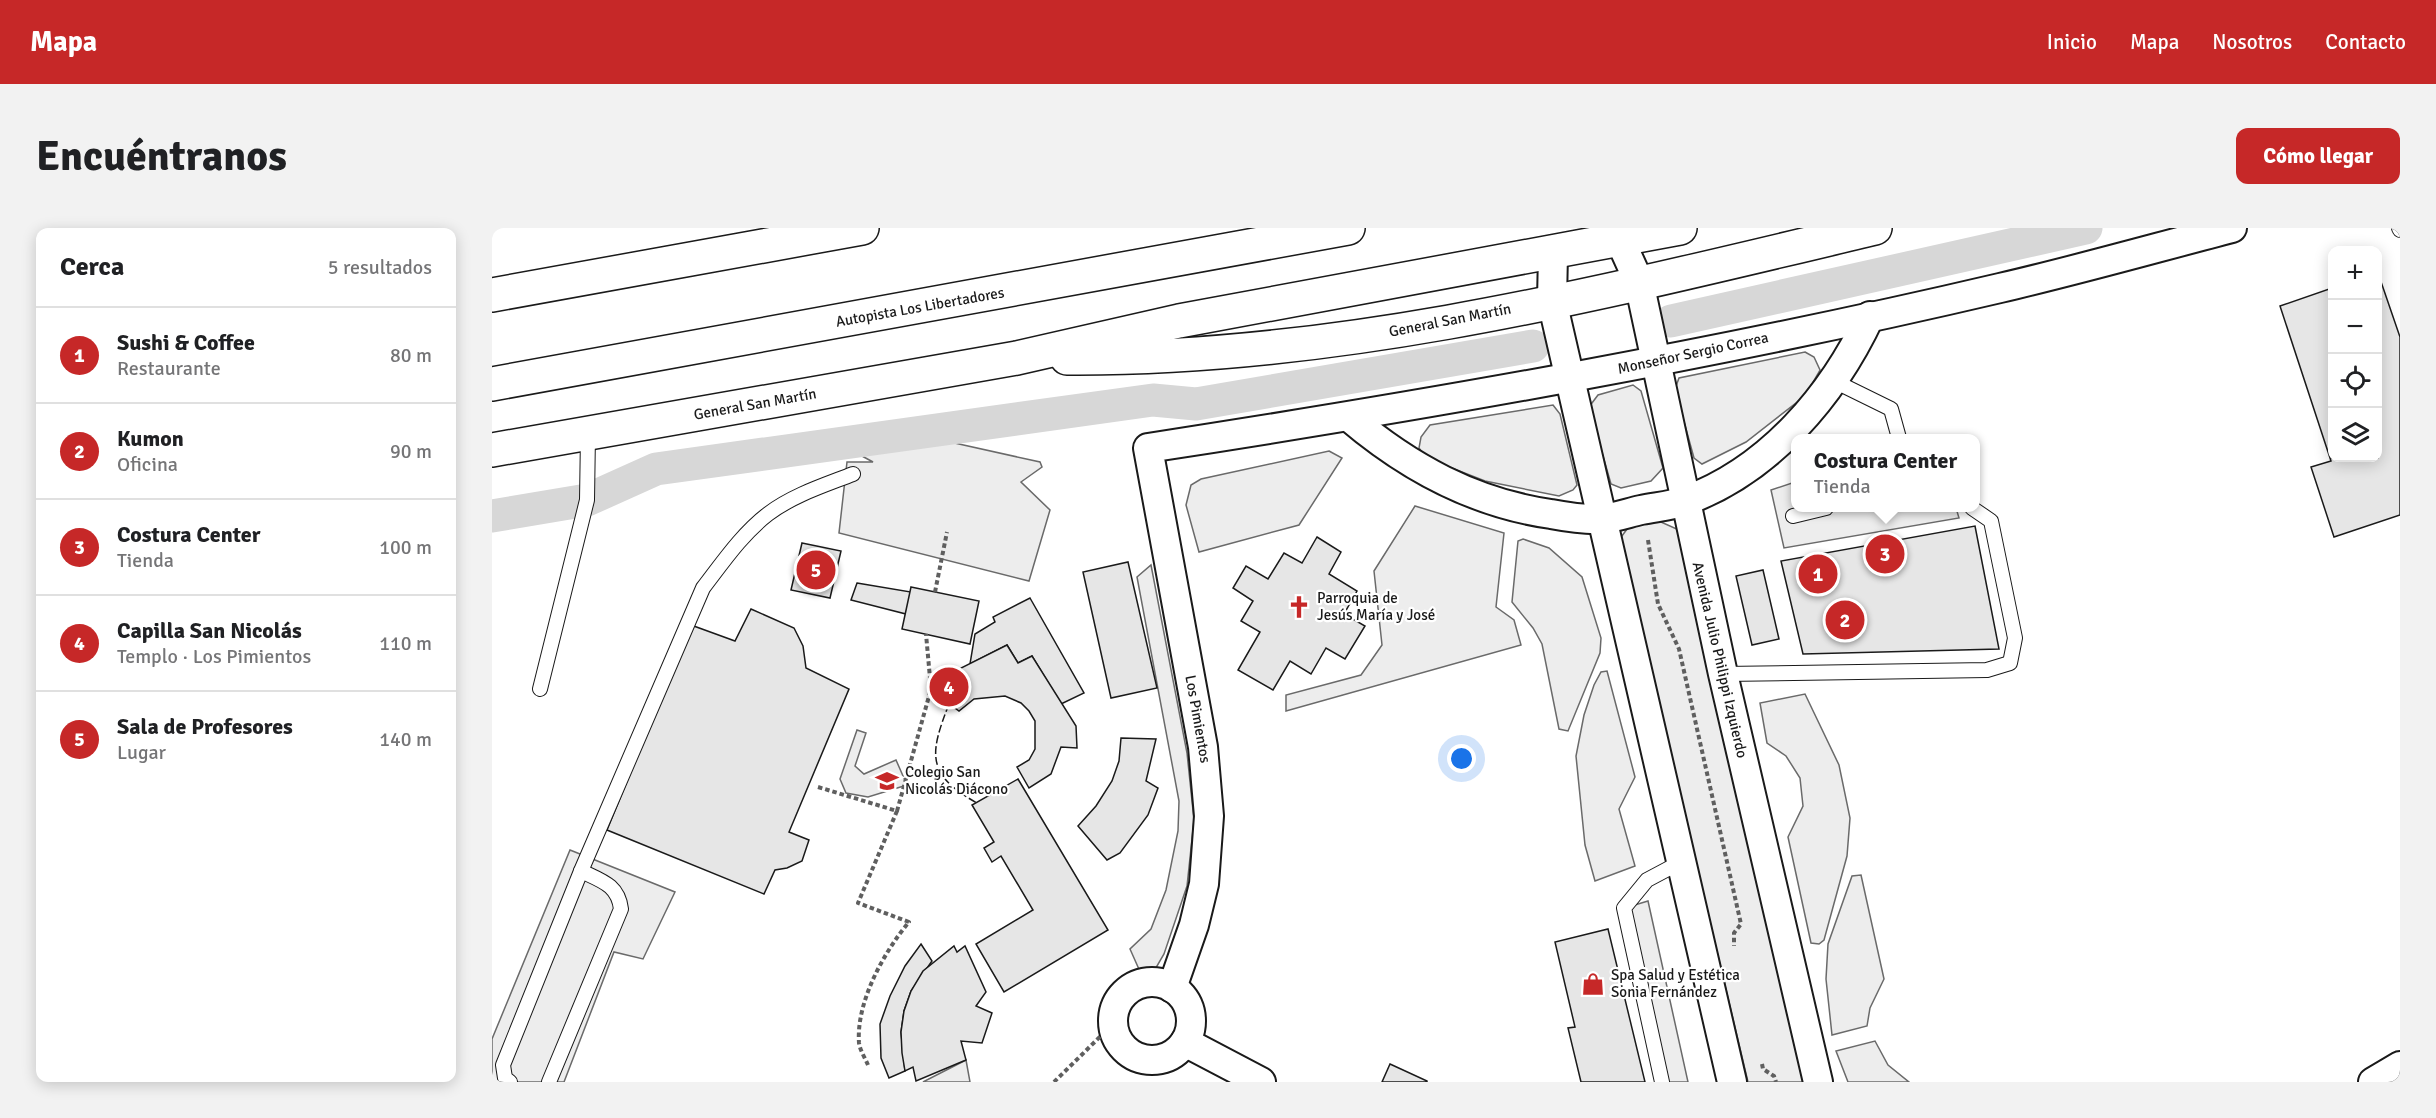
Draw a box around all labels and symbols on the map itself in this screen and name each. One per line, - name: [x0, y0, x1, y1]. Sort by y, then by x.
- street label: Autopista Los Libertadores: [834, 283, 1006, 331]
- street label: General San Martín: [1387, 299, 1513, 341]
- street label: Monseñor Sergio Correa: [1616, 328, 1770, 378]
- street label: General San Martín: [692, 384, 818, 424]
- pin: 3: [1866, 532, 1904, 576]
- pin: 5: [796, 548, 836, 592]
- pin: 1: [1798, 552, 1838, 596]
- street label: Avenida Julio Philippi Izquierdo: [1689, 560, 1751, 760]
- place label: Parroquia de Jesús María y José: [1317, 589, 1435, 624]
- church icon: Parroquia de Jesús María y José: [1286, 594, 1312, 620]
- pin: 2: [1826, 598, 1864, 642]
- pin: 4: [930, 664, 968, 710]
- street label: Los Pimientos: [1181, 674, 1215, 765]
- your location: [1447, 744, 1476, 773]
- place label: Colegio San Nicolás Diácono: [905, 763, 1008, 798]
- school or university icon: Colegio San Nicolás Diácono: [874, 768, 900, 794]
- place label: Spa Salud y Estética Sonia Fernández: [1611, 966, 1740, 1001]
- shop icon: Spa Salud y Estética Sonia Fernández: [1580, 971, 1606, 997]

